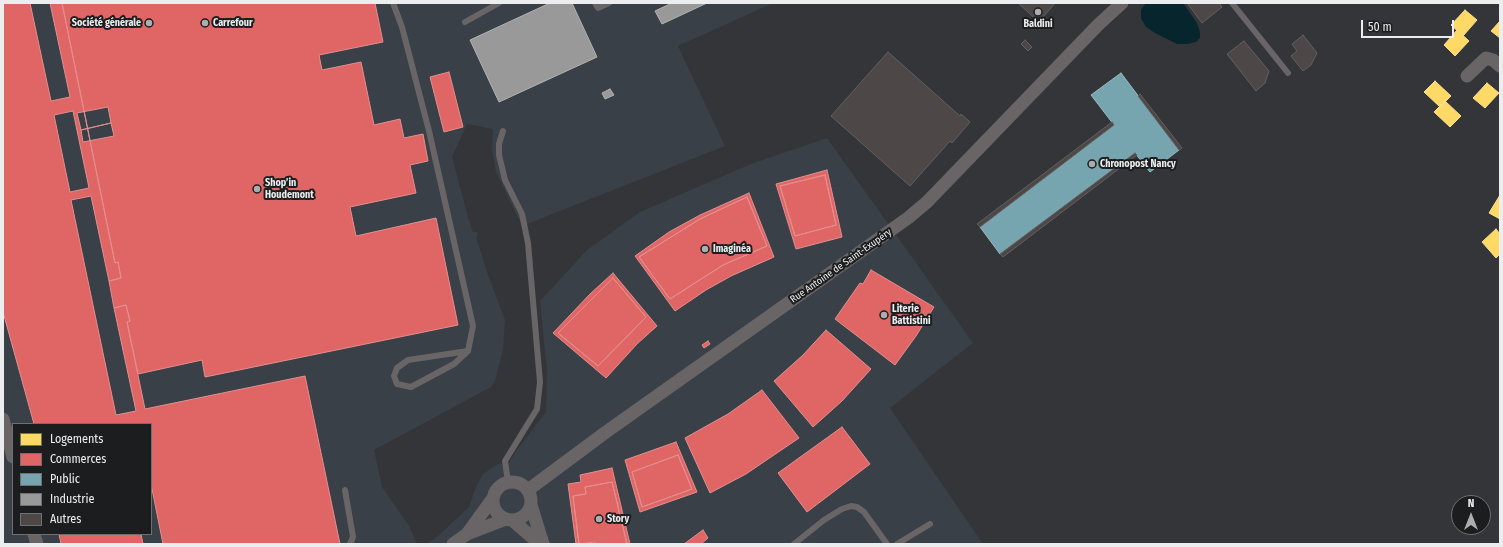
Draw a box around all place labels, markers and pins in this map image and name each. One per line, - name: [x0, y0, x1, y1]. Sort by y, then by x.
- marker: Baldini: [1033, 7, 1043, 17]
- place label: Société générale: [72, 17, 141, 29]
- place label: Carrefour: [213, 17, 253, 29]
- marker: Société générale: [144, 18, 154, 28]
- marker: Carrefour: [200, 18, 210, 28]
- place label: Baldini: [1023, 18, 1053, 30]
- place label: Chronopost Nancy: [1100, 158, 1176, 170]
- marker: Chronopost Nancy: [1087, 159, 1097, 169]
- place label: Shop’in Houdemont: [265, 177, 314, 200]
- marker: Shop’in Houdemont: [252, 184, 262, 194]
- place label: Imaginéa: [713, 243, 751, 255]
- marker: Imaginéa: [700, 244, 710, 254]
- place label: Literie Battistini: [892, 303, 931, 326]
- marker: Literie Battistini: [879, 310, 889, 320]
- place label: Story: [607, 513, 629, 525]
- marker: Story: [594, 514, 604, 524]

